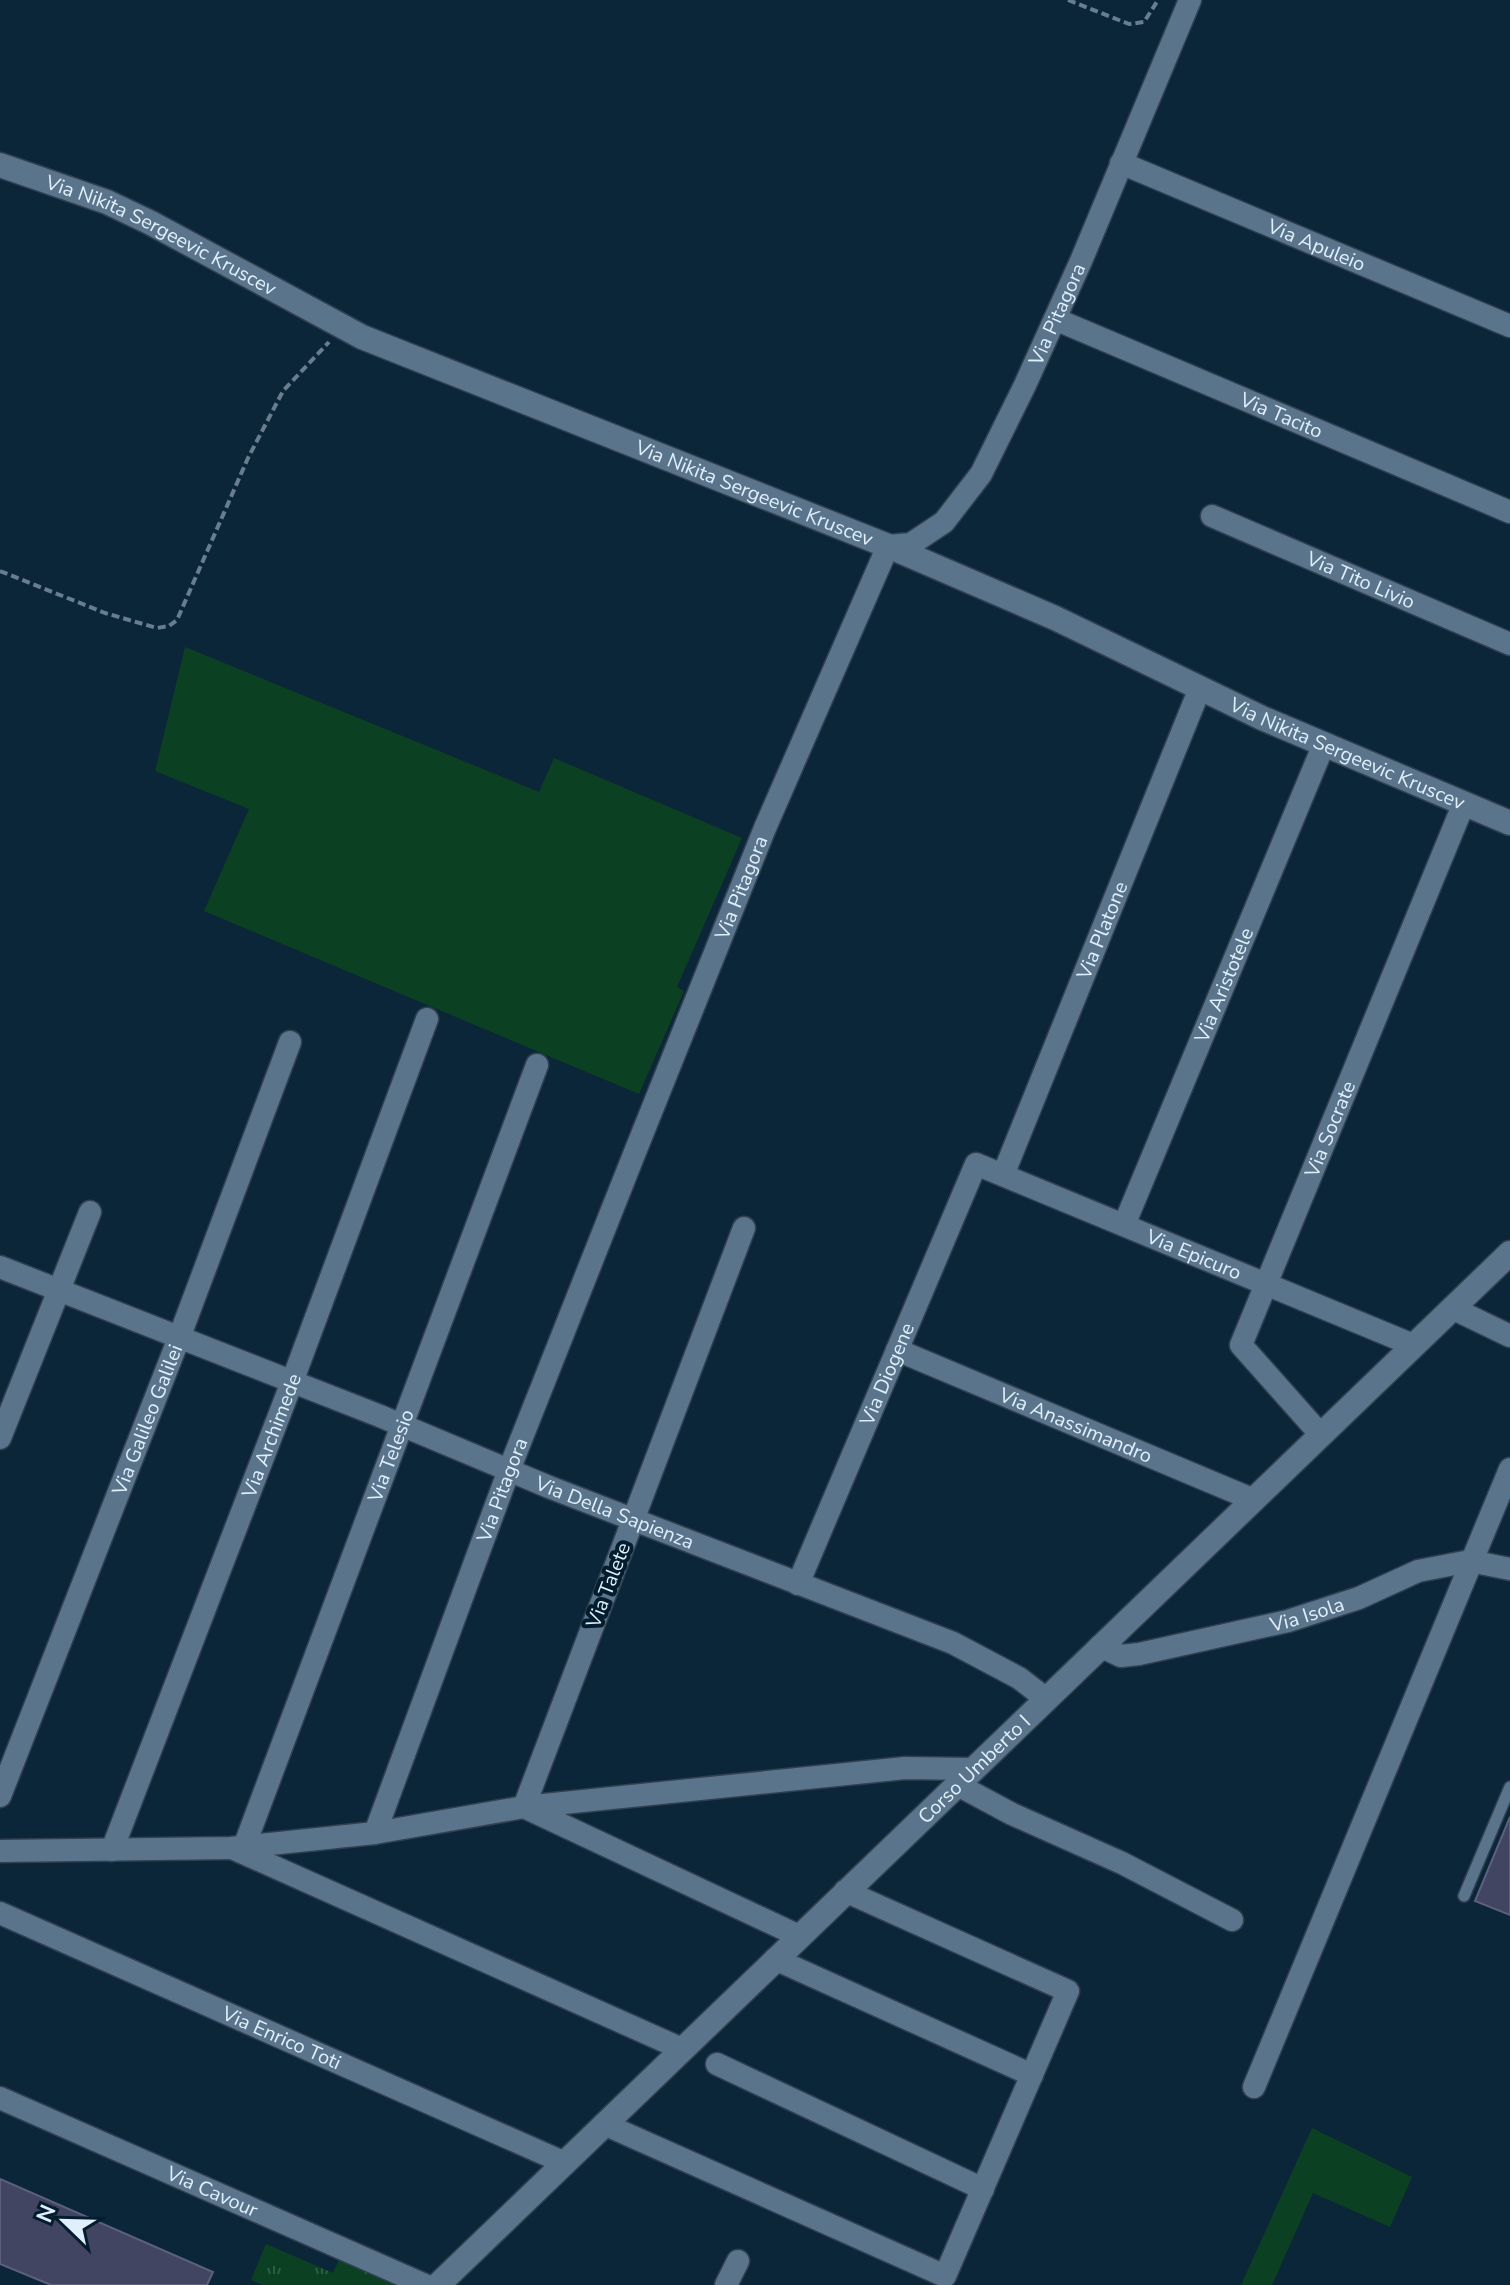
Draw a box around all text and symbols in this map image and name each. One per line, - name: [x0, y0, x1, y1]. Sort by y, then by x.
- street label: Via Nikita Sergeevic Kruscev: [41, 168, 282, 303]
- street label: Via Apuleio: [1262, 212, 1369, 278]
- street label: Via Pitagora: [1022, 259, 1092, 371]
- street label: Via Tacito: [1235, 386, 1327, 445]
- street label: Via Nikita Sergeevic Kruscev: [630, 434, 878, 553]
- street label: Via Tito Livio: [1301, 545, 1419, 616]
- street label: Via Nikita Sergeevic Kruscev: [1224, 691, 1470, 817]
- street label: Via Pitagora: [708, 832, 775, 945]
- street label: Via Platone: [1070, 877, 1134, 984]
- street label: Via Aristotele: [1188, 924, 1260, 1048]
- street label: Via Socrate: [1298, 1077, 1362, 1182]
- street label: Via Epicuro: [1141, 1223, 1245, 1286]
- street label: Via Diogene: [853, 1319, 921, 1431]
- street label: Via Galileo Galilei: [106, 1341, 189, 1500]
- street label: Via Archimede: [235, 1370, 308, 1503]
- street label: Via Anassimandro: [994, 1381, 1156, 1470]
- street label: Via Telesio: [361, 1406, 421, 1507]
- street label: Via Pitagora: [470, 1434, 534, 1547]
- street label: Via Della Sapienza: [530, 1469, 698, 1556]
- street label: Via Talete: [580, 1539, 637, 1633]
- street label: Via Isola: [1266, 1591, 1348, 1639]
- street label: Corso Umberto I: [912, 1709, 1037, 1830]
- street label: Via Enrico Toti: [217, 2000, 345, 2076]
- street label: Via Cavour: [161, 2160, 262, 2224]
- north arrow: [24, 2181, 104, 2261]
- text: N: [29, 2200, 64, 2227]

